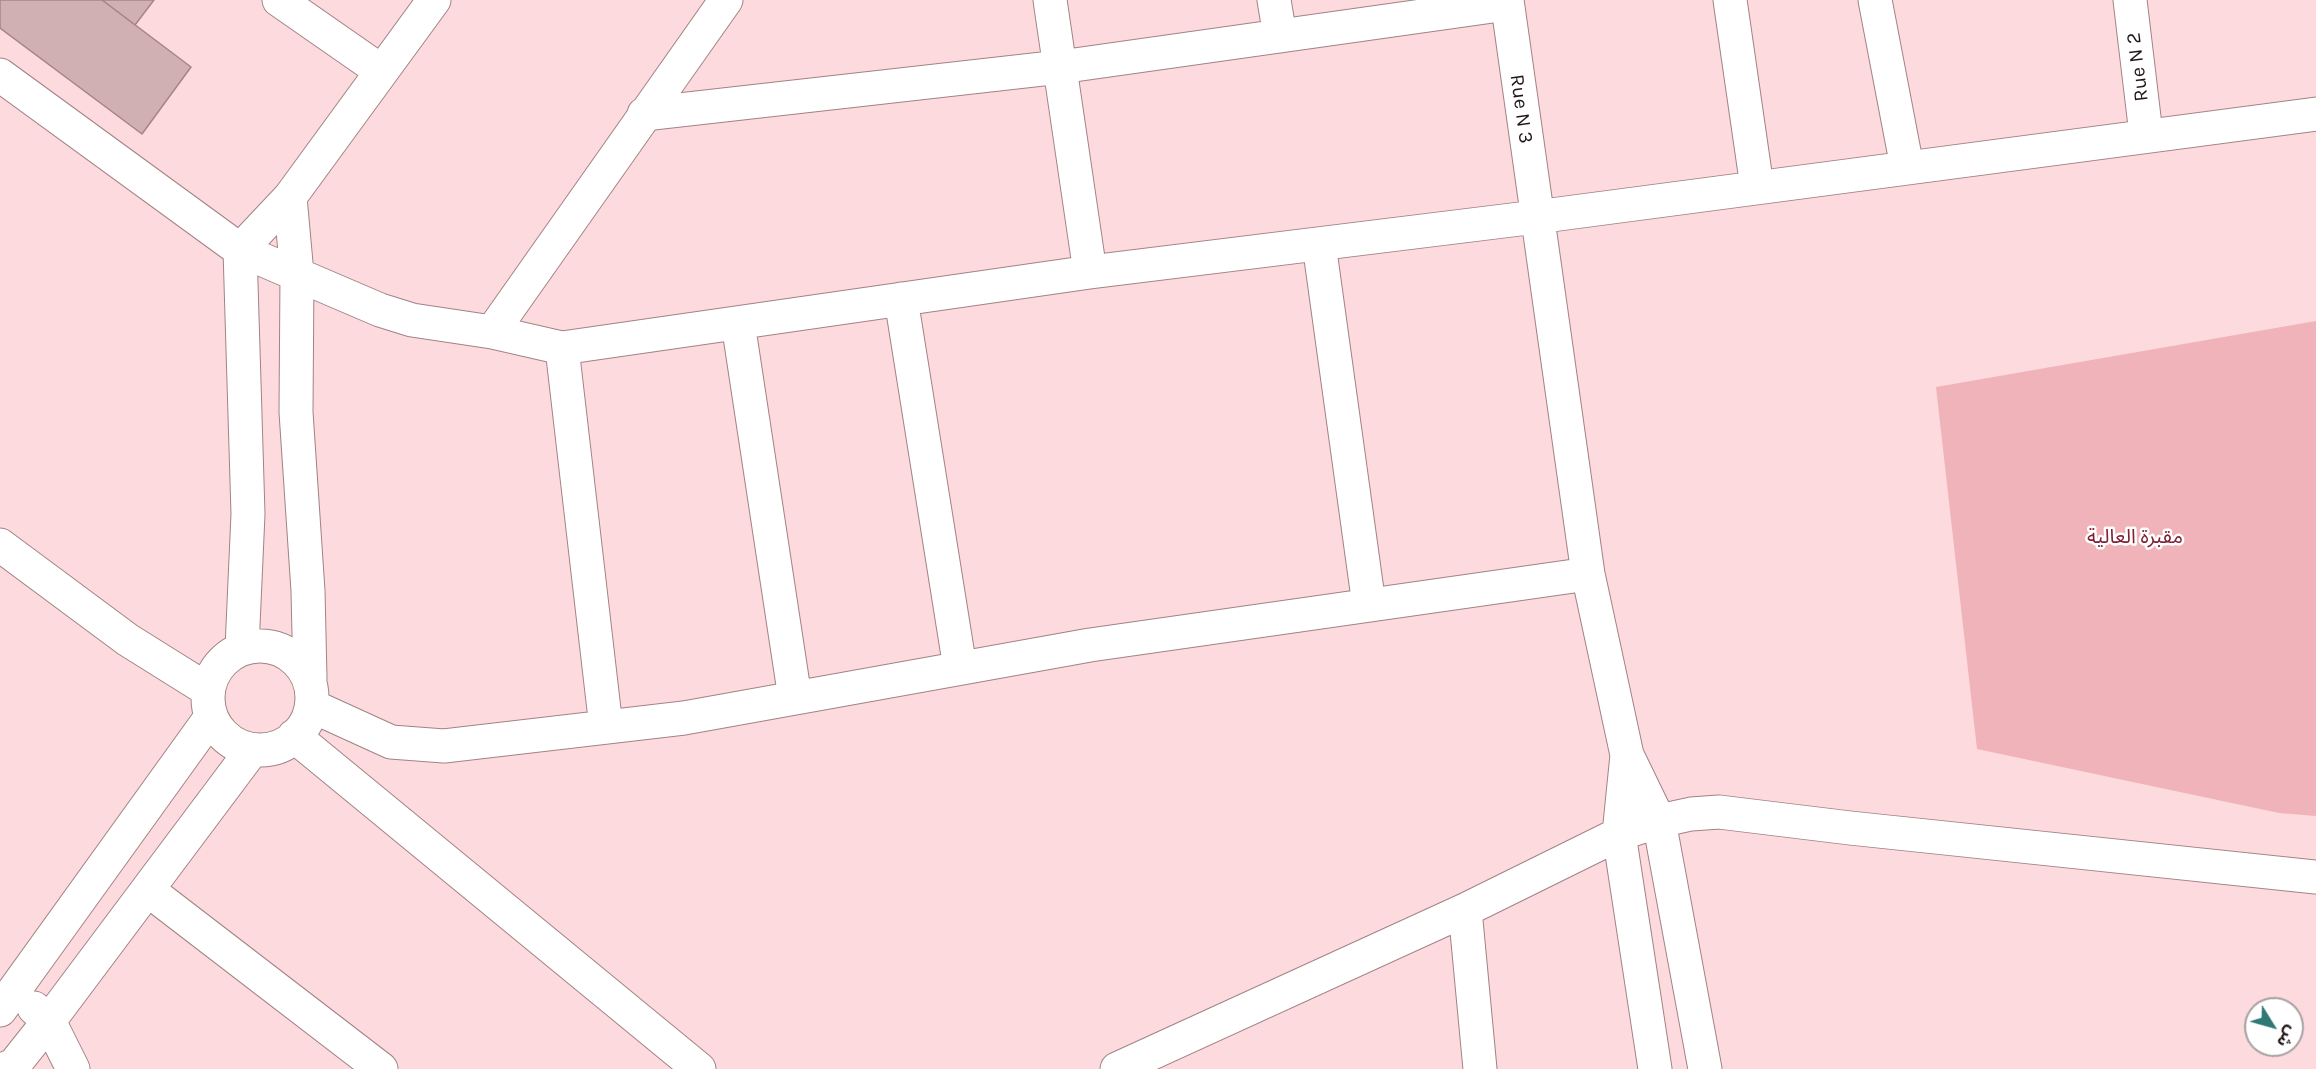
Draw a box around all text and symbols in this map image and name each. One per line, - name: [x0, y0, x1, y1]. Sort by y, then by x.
- street label: Rue N 2: [2122, 31, 2154, 103]
- street label: Rue N 3: [1504, 73, 1538, 145]
- park label: مقبرة العالية: [2087, 525, 2183, 549]
- north arrow: [2244, 997, 2304, 1057]
- text: ش: [2273, 1022, 2301, 1051]

